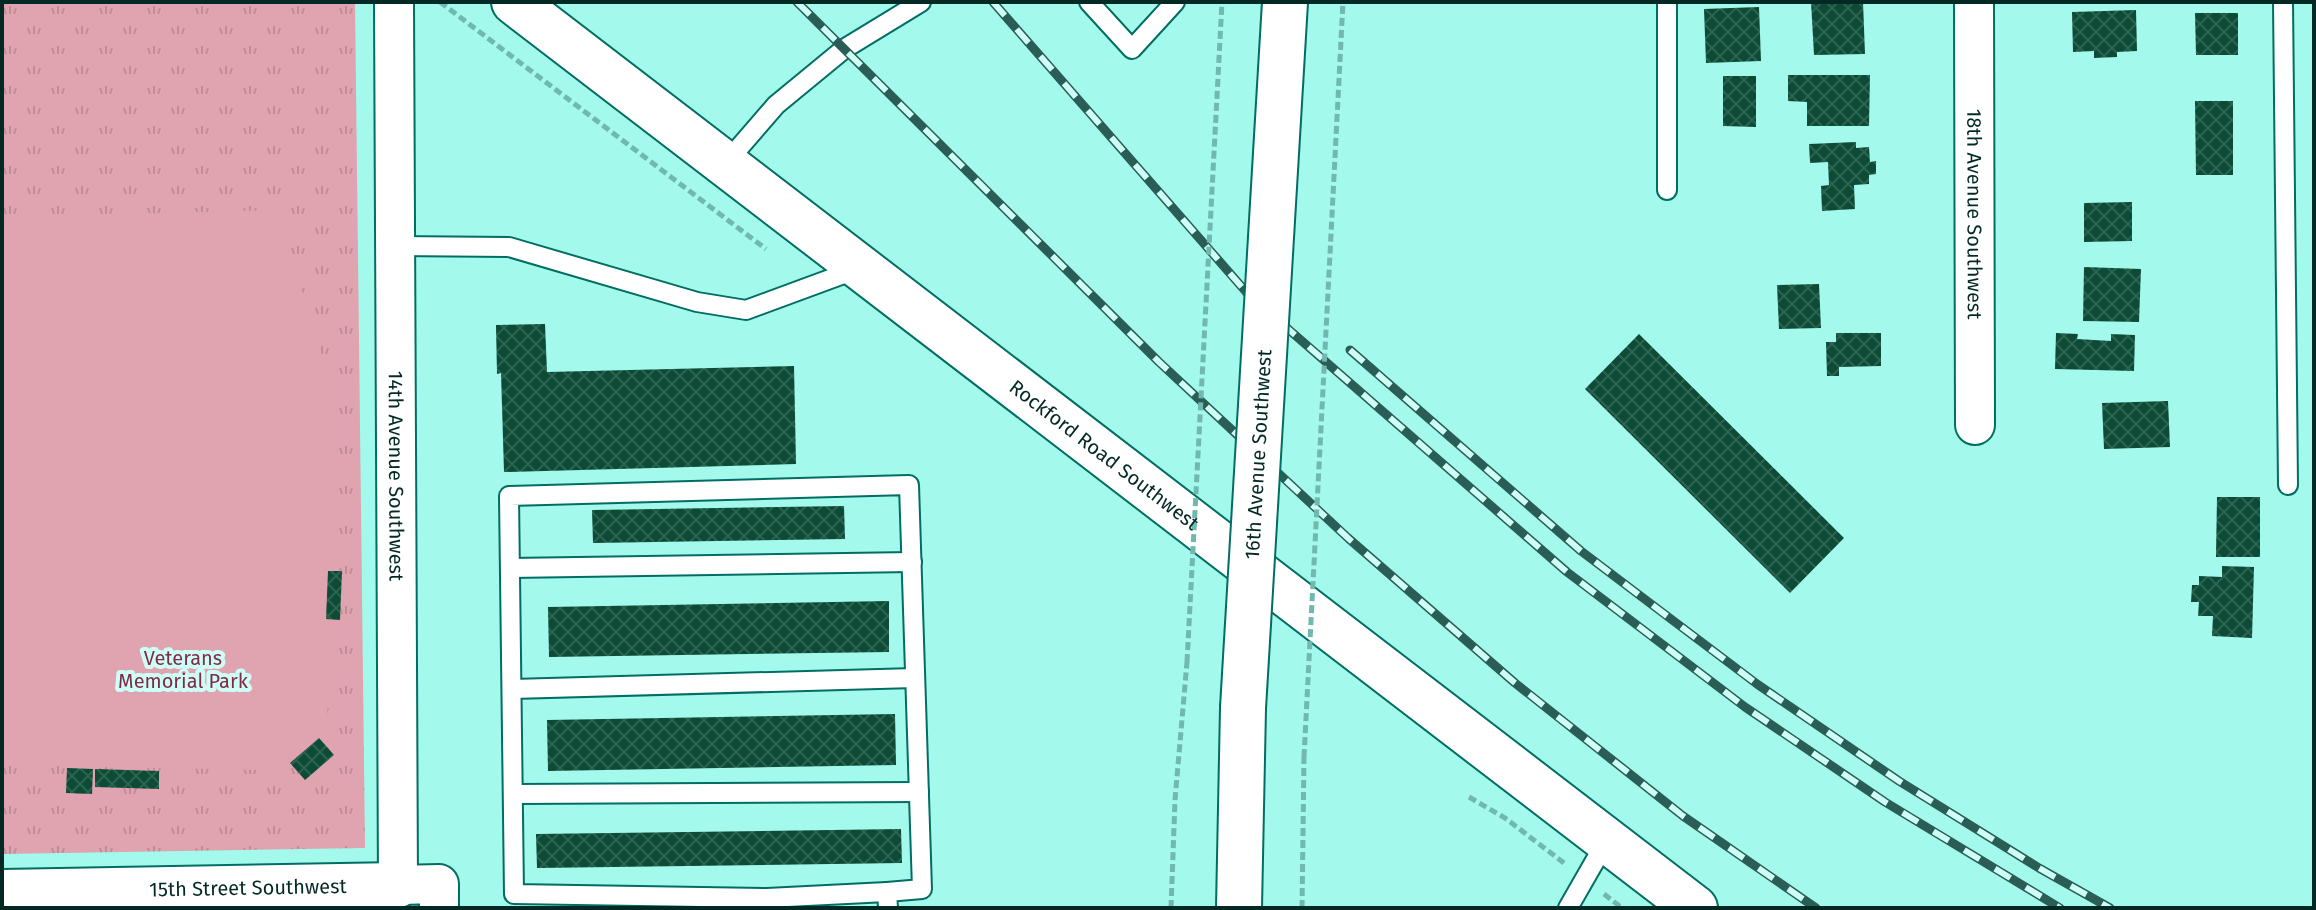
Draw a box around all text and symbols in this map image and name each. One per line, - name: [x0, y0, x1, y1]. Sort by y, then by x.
- street label: 18th Avenue Southwest: [1962, 109, 1987, 320]
- street label: 16th Avenue Southwest: [1240, 348, 1276, 560]
- street label: 14th Avenue Southwest: [384, 371, 409, 582]
- street label: Rockford Road Southwest: [1005, 375, 1204, 536]
- park label: Veterans Memorial Park: [118, 646, 249, 693]
- street label: 15th Street Southwest: [149, 874, 348, 901]

